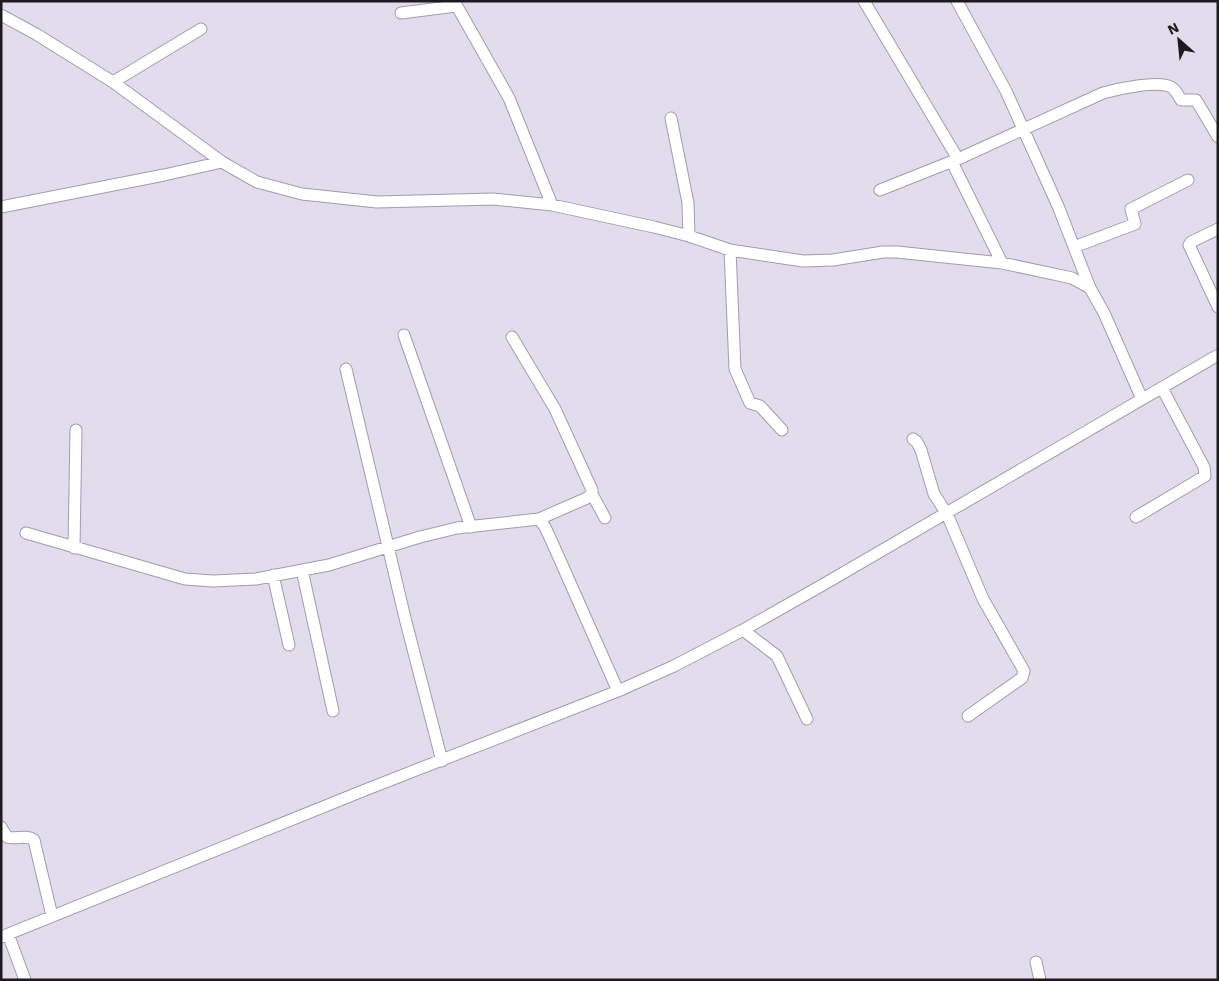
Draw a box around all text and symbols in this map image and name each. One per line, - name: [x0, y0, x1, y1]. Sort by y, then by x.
- north arrow: [1154, 15, 1204, 65]
- text: N: [1165, 19, 1181, 38]

